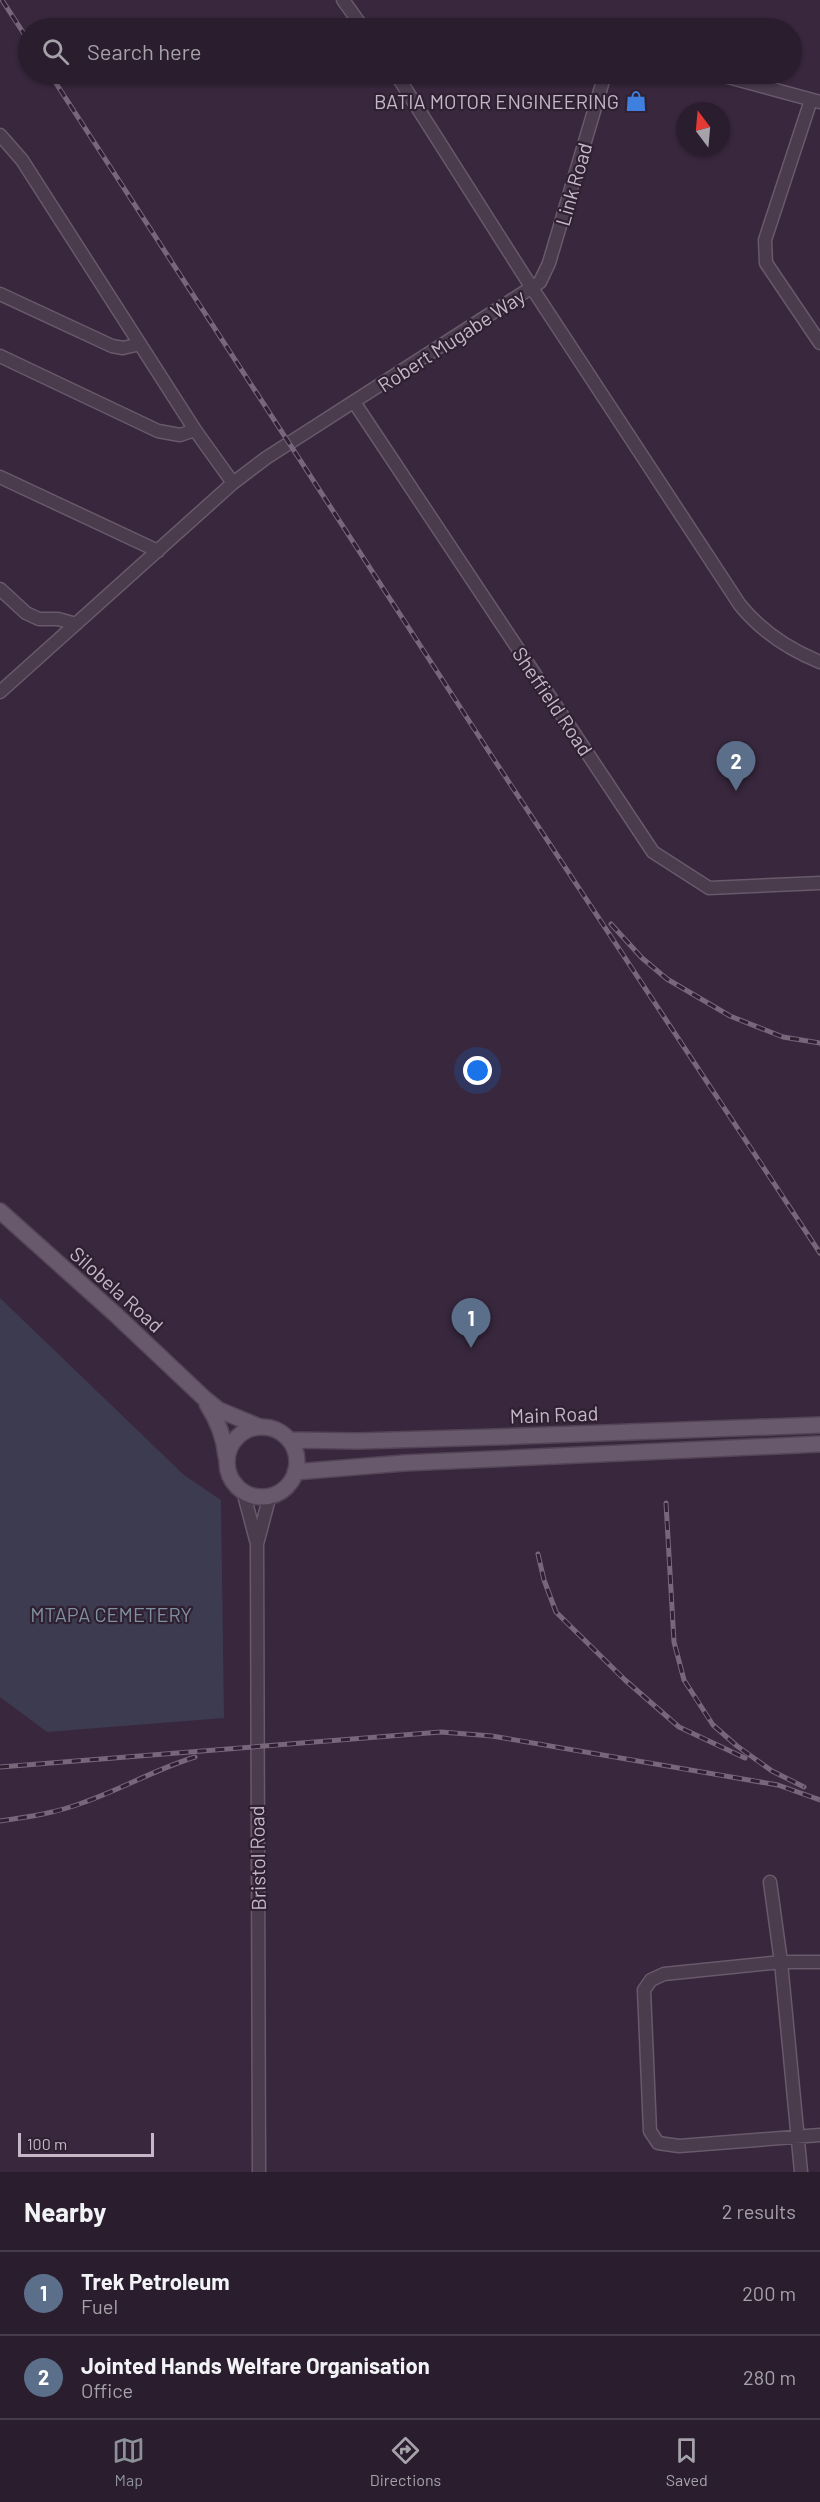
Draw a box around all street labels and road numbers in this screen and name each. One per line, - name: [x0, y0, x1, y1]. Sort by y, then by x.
- street label: Link Road: [550, 140, 596, 228]
- street label: Robert Mugabe Way: [373, 283, 529, 397]
- street label: Sheffield Road: [508, 642, 598, 760]
- street label: Silobela Road: [66, 1241, 168, 1337]
- street label: Main Road: [509, 1400, 599, 1428]
- street label: Bristol Road: [244, 1805, 270, 1911]

